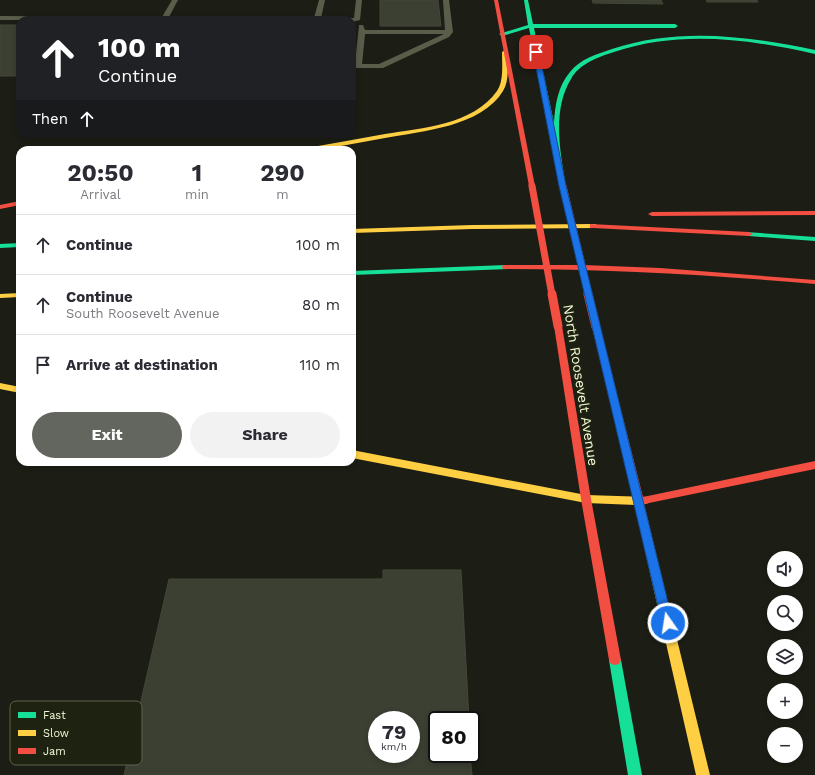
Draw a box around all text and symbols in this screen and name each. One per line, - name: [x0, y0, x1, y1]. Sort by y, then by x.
- text: 100 m: [98, 31, 181, 64]
- icon: ahead: [32, 32, 84, 84]
- pin: [519, 35, 553, 69]
- icon: arrive: [525, 41, 547, 63]
- text: Continue: [98, 65, 177, 86]
- icon: ahead: [76, 108, 98, 130]
- text: Then: [32, 110, 68, 128]
- text: 20:50: [67, 159, 134, 187]
- text: 1: [192, 159, 202, 187]
- text: 290: [260, 159, 305, 187]
- text: Arrival: [80, 187, 121, 202]
- text: min: [185, 187, 209, 202]
- text: m: [276, 187, 289, 202]
- icon: ahead: [32, 234, 54, 256]
- text: Continue: [66, 236, 133, 254]
- text: 100 m: [296, 236, 340, 254]
- text: Continue: [66, 288, 133, 306]
- icon: ahead: [32, 294, 54, 316]
- text: 80 m: [302, 296, 340, 314]
- street label: North Roosevelt Avenue: [560, 303, 602, 467]
- text: South Roosevelt Avenue: [66, 306, 220, 321]
- icon: arrive: [32, 354, 54, 376]
- text: Arrive at destination: [66, 356, 218, 374]
- text: 110 m: [300, 356, 340, 374]
- button: Exit: [32, 412, 182, 458]
- button: Share: [190, 412, 340, 458]
- map controls: [767, 551, 803, 763]
- button: sound: [767, 551, 803, 587]
- button: search: [767, 595, 803, 631]
- position arrow: [647, 602, 689, 644]
- button: layers: [767, 639, 803, 675]
- button: +: [767, 683, 803, 719]
- legend: [10, 701, 142, 765]
- text: Fast: [43, 709, 66, 722]
- speed limit sign: 80: [428, 711, 480, 763]
- text: 79: [382, 720, 406, 744]
- text: Slow: [43, 727, 69, 740]
- button: −: [767, 727, 803, 763]
- text: km/h: [381, 741, 407, 752]
- text: Jam: [43, 745, 66, 758]

